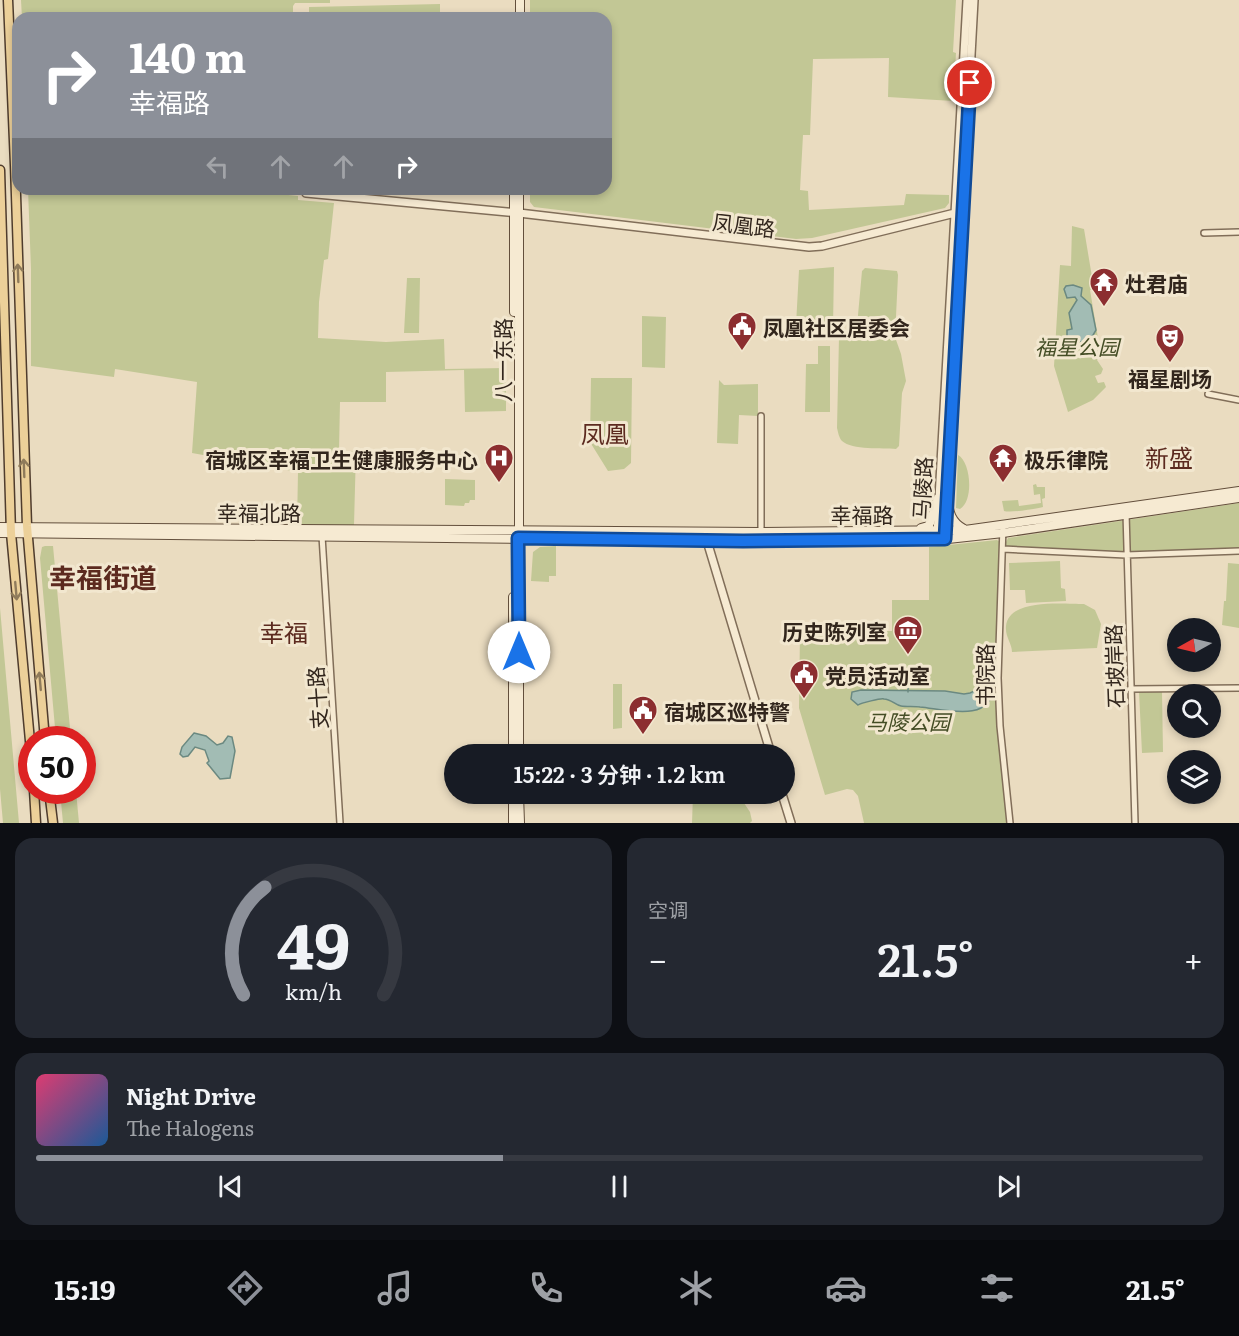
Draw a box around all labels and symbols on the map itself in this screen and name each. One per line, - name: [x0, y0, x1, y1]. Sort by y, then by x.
- pin: [944, 57, 995, 108]
- street label: 凤凰路: [711, 205, 777, 243]
- one-way arrow: [13, 264, 24, 284]
- temple icon: 灶君庙: [1088, 266, 1120, 308]
- place label: 灶君庙: [1125, 267, 1188, 298]
- public building icon: 凤凰社区居委会: [726, 310, 758, 352]
- place label: 凤凰社区居委会: [763, 311, 910, 342]
- street label: 八一东路: [486, 318, 517, 402]
- theatre icon: 福星剧场: [1154, 322, 1186, 364]
- park label: 福星公园: [1035, 330, 1122, 361]
- place label: 福星剧场: [1128, 362, 1212, 393]
- district label: 凤凰: [581, 415, 629, 450]
- district label: 新盛: [1145, 439, 1193, 474]
- hospital icon: 宿城区幸福卫生健康服务中心: [483, 442, 515, 484]
- temple icon: 极乐律院: [987, 442, 1019, 484]
- place label: 宿城区幸福卫生健康服务中心: [205, 443, 478, 474]
- place label: 极乐律院: [1024, 443, 1108, 474]
- street label: 马陵路: [904, 456, 938, 520]
- one-way arrow: [19, 458, 30, 478]
- street label: 幸福北路: [217, 496, 301, 527]
- street label: 幸福路: [831, 498, 894, 529]
- district label: 幸福街道: [49, 556, 157, 596]
- one-way arrow: [11, 581, 22, 601]
- district label: 幸福: [260, 614, 308, 649]
- museum icon: 历史陈列室: [892, 614, 924, 656]
- place label: 历史陈列室: [782, 615, 887, 646]
- north arrow: [1167, 618, 1221, 672]
- position arrow: [487, 620, 551, 684]
- street label: 石坡岸路: [1096, 623, 1130, 709]
- street label: 书院路: [968, 644, 999, 707]
- public building icon: 党员活动室: [788, 658, 820, 700]
- place label: 党员活动室: [825, 659, 930, 690]
- street label: 支十路: [298, 665, 334, 731]
- one-way arrow: [34, 672, 45, 692]
- public building icon: 宿城区巡特警: [627, 694, 659, 736]
- place label: 宿城区巡特警: [664, 695, 790, 726]
- park label: 马陵公园: [866, 705, 953, 736]
- speed limit sign: 50: [18, 726, 96, 804]

